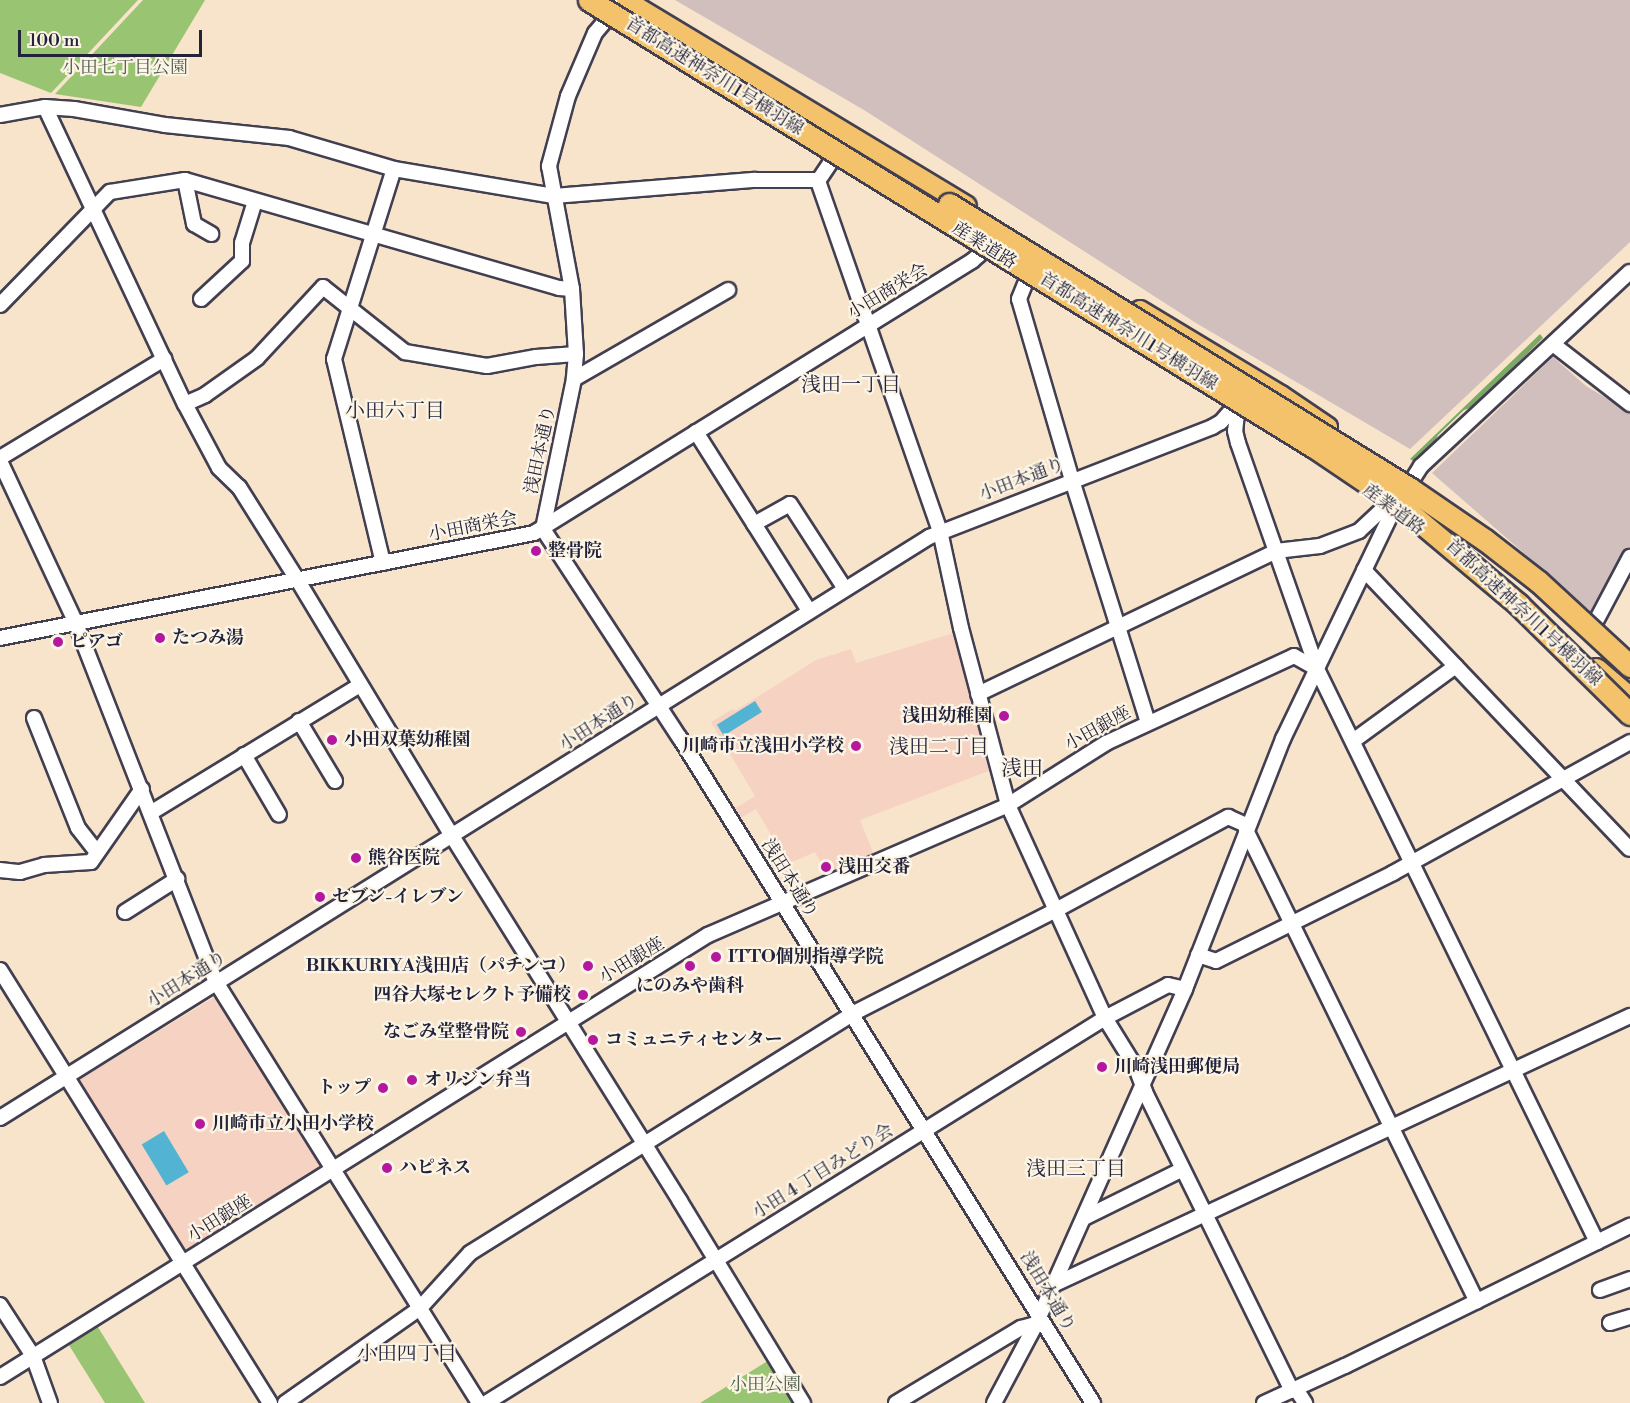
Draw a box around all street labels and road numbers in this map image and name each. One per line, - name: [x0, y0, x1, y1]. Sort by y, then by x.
- street label: 首都高速神奈川1号横羽線: [621, 13, 807, 141]
- street label: 産業道路: [948, 218, 1020, 274]
- street label: 小田商栄会: [844, 260, 932, 324]
- street label: 首都高速神奈川1号横羽線: [1035, 268, 1221, 396]
- street label: 浅田本通り: [521, 404, 561, 496]
- street label: 小田本通り: [976, 454, 1068, 506]
- street label: 産業道路: [1358, 480, 1428, 540]
- street label: 小田商栄会: [427, 508, 519, 546]
- street label: 首都高速神奈川1号横羽線: [1440, 535, 1606, 691]
- street label: 小田本通り: [555, 689, 643, 757]
- street label: 小田銀座: [1061, 702, 1135, 756]
- street label: 浅田本通り: [756, 835, 822, 923]
- street label: 小田銀座: [596, 933, 668, 989]
- street label: 小田本通り: [143, 947, 231, 1013]
- street label: 小田 4 丁目みどり会: [749, 1120, 897, 1224]
- street label: 小田銀座: [184, 1191, 256, 1247]
- street label: 浅田本通り: [1015, 1248, 1079, 1336]

